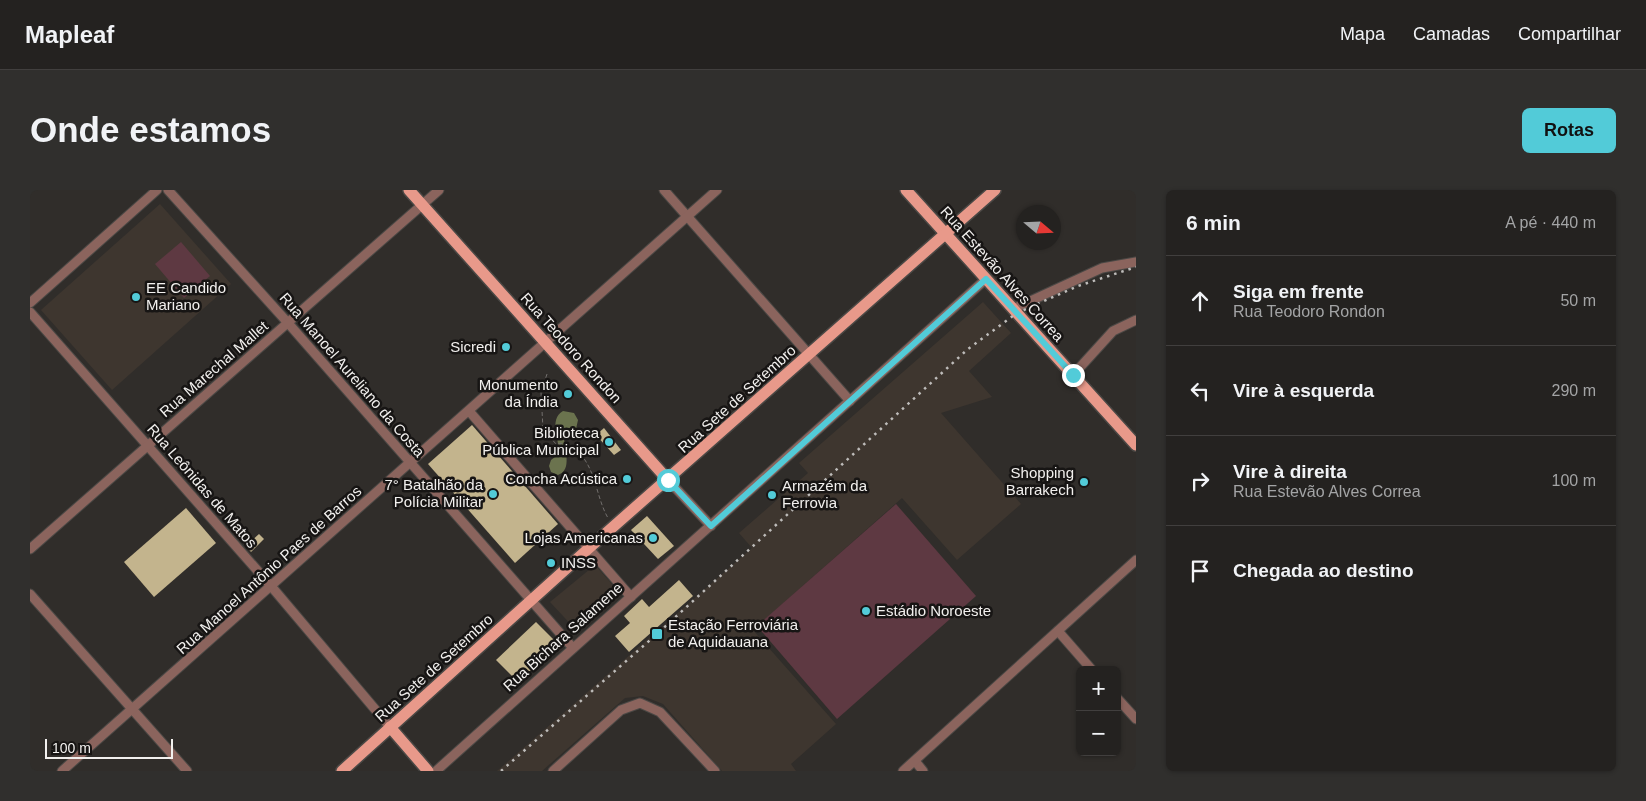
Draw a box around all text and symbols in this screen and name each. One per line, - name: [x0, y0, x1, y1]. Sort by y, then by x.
- text: Mapleaf: [25, 21, 114, 48]
- text: Mapa: [1340, 24, 1385, 44]
- text: Camadas: [1413, 24, 1490, 44]
- text: Compartilhar: [1518, 24, 1621, 44]
- button: Rotas: [1522, 108, 1616, 153]
- text: Onde estamos: [30, 110, 271, 149]
- street label: Rua Estevão Alves Correa: [937, 203, 1068, 345]
- north arrow: [1016, 205, 1061, 250]
- text: 6 min: [1186, 211, 1241, 234]
- text: A pé · 440 m: [1505, 214, 1596, 231]
- place label: EE Candido Mariano: [146, 279, 226, 313]
- text: Siga em frente: [1233, 281, 1364, 302]
- icon: ahead: [1186, 287, 1214, 315]
- street label: Rua Manoel Aureliano da Costa: [276, 289, 429, 461]
- street label: Rua Teodoro Rondon: [517, 289, 625, 406]
- marker: EE Candido Mariano: [130, 291, 142, 303]
- text: 50 m: [1560, 292, 1596, 309]
- text: Rua Teodoro Rondon: [1233, 303, 1385, 320]
- street label: Rua Marechal Mallet: [156, 317, 272, 420]
- place label: Sicredi: [450, 338, 496, 355]
- marker: Sicredi: [500, 341, 512, 353]
- street label: Rua Sete de Setembro: [674, 341, 799, 456]
- route end: [1062, 364, 1085, 387]
- place label: Monumento da Índia: [479, 376, 559, 410]
- icon: left: [1186, 377, 1214, 405]
- text: Vire à esquerda: [1233, 380, 1374, 401]
- text: 290 m: [1552, 382, 1596, 399]
- marker: Monumento da Índia: [562, 388, 574, 400]
- street label: Rua Leônidas de Matos: [144, 420, 261, 551]
- place label: Biblioteca Pública Municipal: [482, 424, 600, 458]
- marker: Biblioteca Pública Municipal: [603, 436, 615, 448]
- text: Vire à direita: [1233, 461, 1347, 482]
- place label: Shopping Barrakech: [1006, 464, 1074, 498]
- icon: right: [1186, 467, 1214, 495]
- route start: [657, 469, 680, 492]
- place label: Concha Acústica: [505, 470, 618, 487]
- text: 100 m: [1552, 472, 1596, 489]
- marker: Concha Acústica: [621, 473, 633, 485]
- place label: 7° Batalhão da Polícia Militar: [384, 476, 484, 510]
- marker: Shopping Barrakech: [1078, 476, 1090, 488]
- place label: Armazém da Ferrovia: [782, 477, 868, 511]
- street label: Rua Manoel Antônio Paes de Barros: [173, 482, 365, 657]
- text: Rua Estevão Alves Correa: [1233, 483, 1421, 500]
- marker: 7° Batalhão da Polícia Militar: [487, 488, 499, 500]
- marker: Armazém da Ferrovia: [766, 489, 778, 501]
- place label: Lojas Americanas: [525, 529, 643, 546]
- marker: Lojas Americanas: [647, 532, 659, 544]
- place label: INSS: [561, 554, 596, 571]
- marker: INSS: [545, 557, 557, 569]
- icon: arrive: [1186, 557, 1214, 585]
- text: Chegada ao destino: [1233, 560, 1414, 581]
- street label: Rua Bichara Salamene: [500, 579, 626, 695]
- place label: Estádio Noroeste: [876, 602, 991, 619]
- marker: Estádio Noroeste: [860, 605, 872, 617]
- street label: Rua Sete de Setembro: [371, 610, 496, 725]
- place label: Estação Ferroviária de Aquidauana: [668, 616, 799, 650]
- marker: Estação Ferroviária de Aquidauana: [650, 627, 664, 641]
- map controls: [1076, 666, 1121, 756]
- button: +: [1076, 666, 1121, 711]
- button: −: [1076, 711, 1121, 756]
- scale bar: [45, 736, 172, 759]
- text: 100 m: [52, 740, 91, 756]

